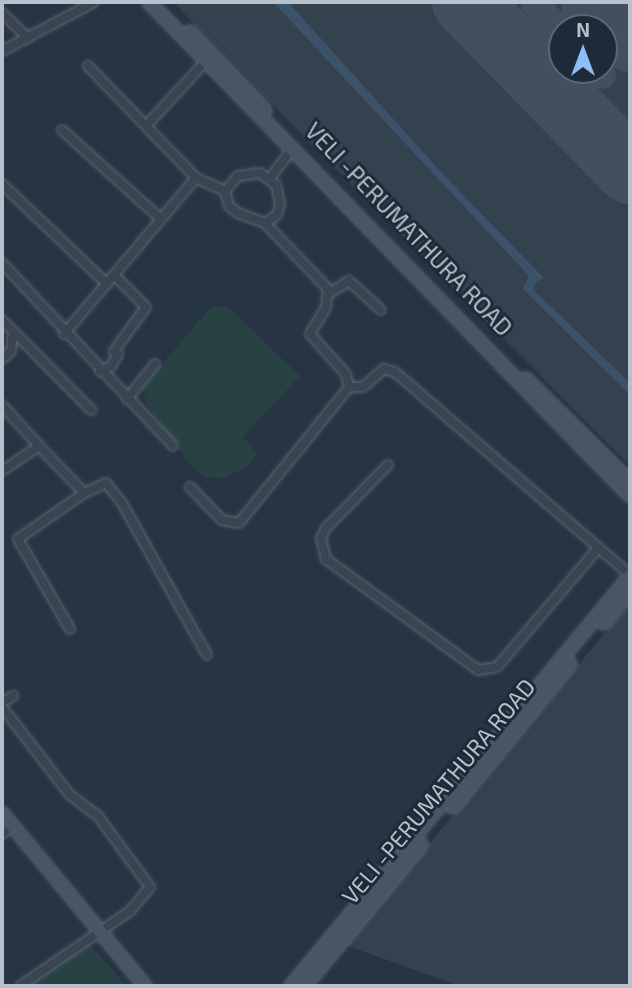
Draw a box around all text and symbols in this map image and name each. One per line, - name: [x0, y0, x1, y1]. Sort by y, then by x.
- north arrow: [548, 14, 618, 84]
- text: N: [576, 18, 590, 41]
- street label: VELI -PERUMATHURA ROAD: [300, 117, 518, 341]
- street label: VELI -PERUMATHURA ROAD: [335, 673, 541, 909]

